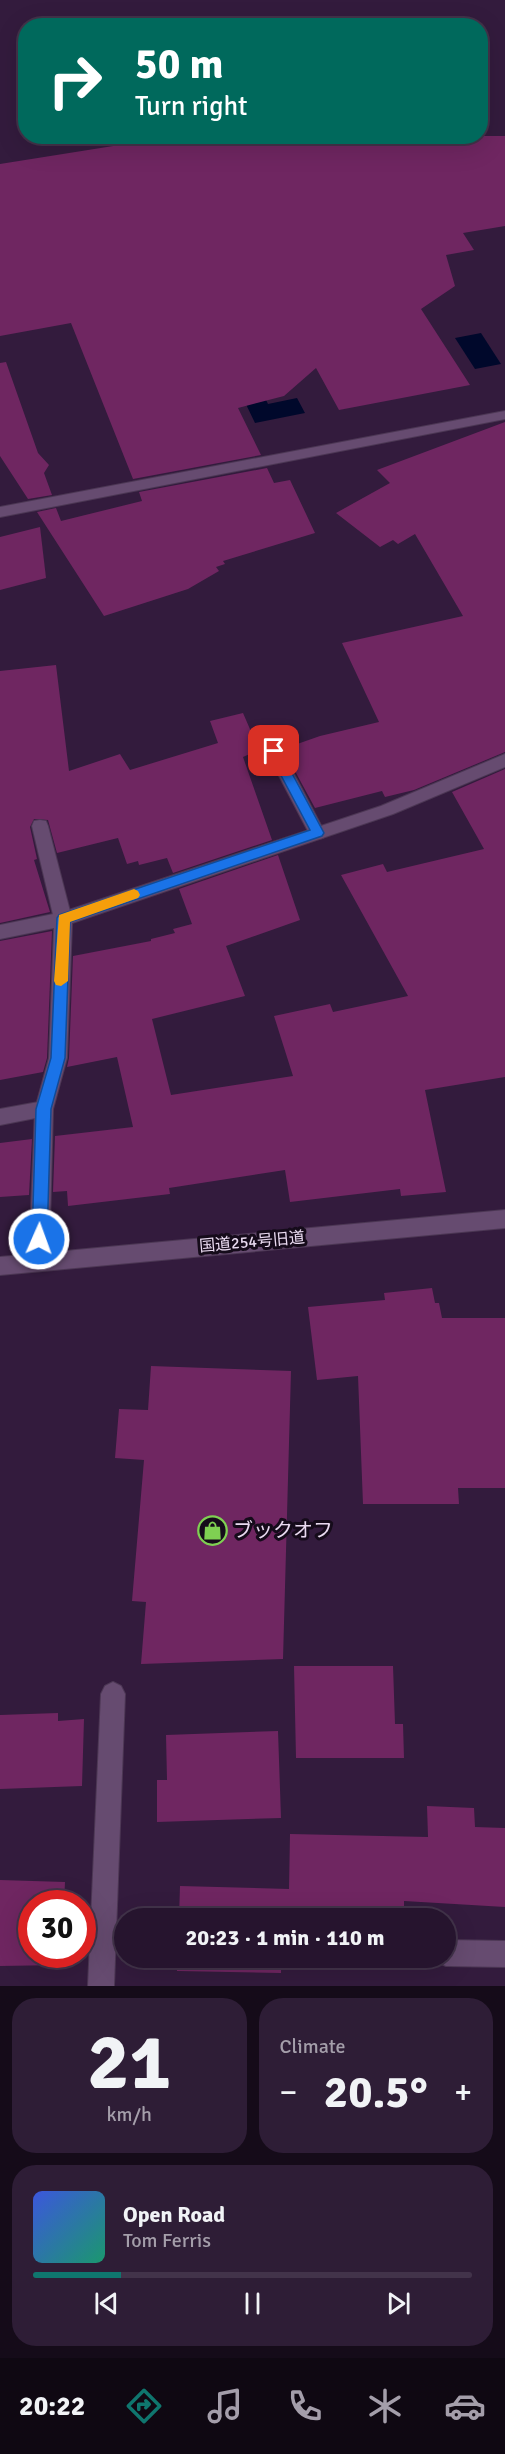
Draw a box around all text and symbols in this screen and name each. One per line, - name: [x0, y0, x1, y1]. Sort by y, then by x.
- text: 50 m: [135, 39, 224, 90]
- icon: right: [36, 42, 114, 120]
- text: Turn right: [135, 90, 248, 123]
- pin: [248, 725, 299, 776]
- icon: arrive: [257, 734, 290, 767]
- position arrow: [7, 1207, 71, 1271]
- street label: 国道254号旧道: [198, 1227, 306, 1257]
- shop icon: ブックオフ: [196, 1514, 228, 1546]
- place label: ブックオフ: [233, 1518, 333, 1543]
- speed limit sign: 30: [18, 1890, 96, 1968]
- text: 20:23 · 1 min · 110 m: [185, 1924, 385, 1951]
- text: 21: [87, 2015, 171, 2111]
- text: Climate: [280, 2034, 345, 2059]
- text: 20.5°: [324, 2065, 428, 2120]
- text: −: [280, 2072, 297, 2113]
- text: +: [454, 2072, 472, 2113]
- text: km/h: [107, 2102, 152, 2127]
- text: Open Road: [123, 2201, 225, 2228]
- text: Tom Ferris: [123, 2228, 211, 2253]
- icon: previous: [90, 2287, 123, 2320]
- icon: pause: [236, 2287, 269, 2320]
- icon: next: [382, 2287, 415, 2320]
- icon: directions: [123, 2385, 165, 2427]
- icon: music: [204, 2385, 246, 2427]
- icon: phone: [284, 2385, 326, 2427]
- icon: climate: [364, 2385, 406, 2427]
- icon: car: [444, 2385, 486, 2427]
- text: 20:22: [19, 2390, 85, 2423]

